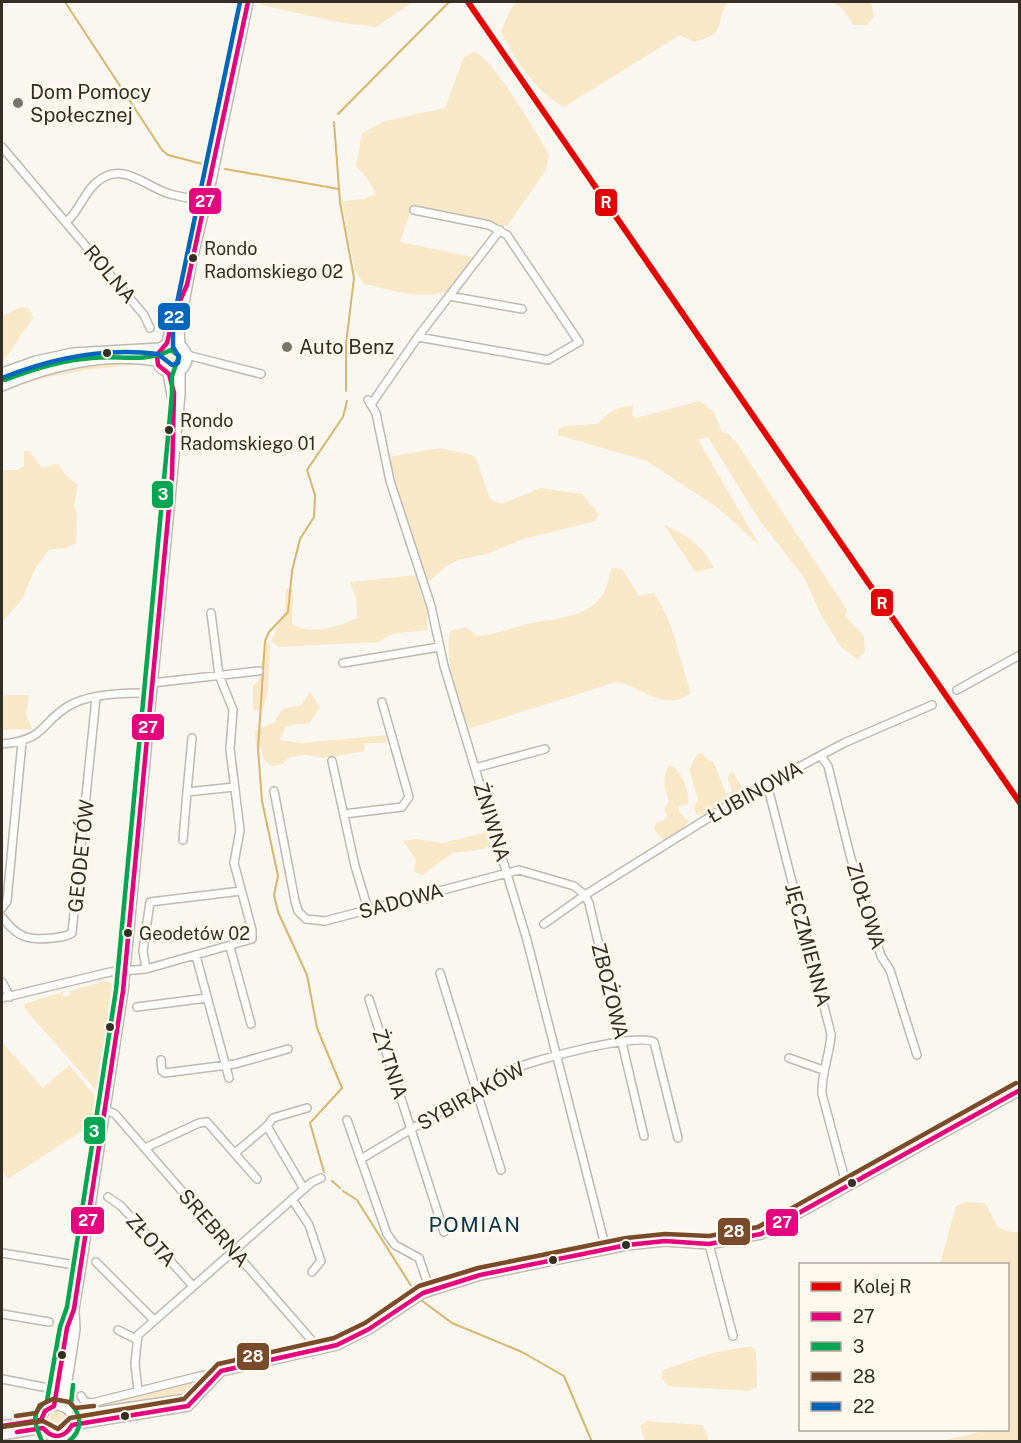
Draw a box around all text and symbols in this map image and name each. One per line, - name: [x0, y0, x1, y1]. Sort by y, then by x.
- place label: Dom Pomocy Społecznej: [30, 80, 152, 127]
- marker: Dom Pomocy Społecznej: [11, 96, 25, 110]
- line badge: 27: [188, 187, 222, 215]
- line badge: R: [594, 188, 618, 217]
- text: 27: [195, 192, 215, 211]
- text: R: [600, 193, 612, 212]
- place label: Rondo Radomskiego 02: [204, 238, 343, 282]
- street label: ROLNA: [79, 240, 141, 308]
- marker: Rondo Radomskiego 02: [187, 252, 199, 264]
- line badge: 22: [157, 302, 191, 331]
- text: 22: [164, 308, 184, 327]
- place label: Auto Benz: [299, 335, 394, 359]
- marker: Auto Benz: [280, 340, 294, 354]
- unlabelled marker: [101, 347, 113, 359]
- place label: Rondo Radomskiego 01: [180, 410, 316, 454]
- marker: Rondo Radomskiego 01: [163, 424, 175, 436]
- line badge: 3: [151, 480, 174, 509]
- text: 3: [158, 485, 168, 504]
- line badge: R: [870, 588, 894, 617]
- text: R: [876, 594, 888, 613]
- line badge: 27: [131, 713, 165, 741]
- text: 27: [138, 718, 158, 737]
- street label: ŁUBINOWA: [703, 756, 807, 828]
- street label: ŻNIWNA: [469, 779, 515, 865]
- street label: GEODETÓW: [62, 798, 99, 914]
- street label: ZIOŁOWA: [841, 860, 891, 952]
- street label: SADOWA: [356, 878, 446, 924]
- street label: JĘCZMIENNA: [780, 881, 836, 1009]
- place label: Geodetów 02: [139, 923, 250, 944]
- marker: Geodetów 02: [122, 927, 134, 939]
- street label: ZBOŻOWA: [586, 940, 634, 1042]
- unlabelled marker: [104, 1021, 116, 1033]
- street label: ŻYTNIA: [367, 1026, 413, 1102]
- street label: SYBIRAKÓW: [413, 1056, 529, 1135]
- line badge: 3: [83, 1116, 106, 1145]
- text: 3: [89, 1122, 99, 1141]
- unlabelled marker: [846, 1177, 858, 1189]
- street label: SREBRNA: [174, 1184, 254, 1272]
- line badge: 27: [70, 1206, 105, 1235]
- line badge: 27: [765, 1208, 799, 1237]
- street label: ZŁOTA: [121, 1209, 181, 1271]
- text: 27: [78, 1211, 98, 1230]
- district label: POMIAN: [428, 1212, 522, 1237]
- text: 27: [772, 1213, 792, 1232]
- line badge: 28: [717, 1217, 751, 1246]
- text: 28: [724, 1222, 745, 1241]
- unlabelled marker: [620, 1239, 632, 1251]
- unlabelled marker: [547, 1254, 559, 1266]
- legend: [799, 1263, 1009, 1431]
- text: Kolej R: [853, 1276, 911, 1297]
- text: 27: [853, 1306, 875, 1327]
- text: 3: [853, 1336, 864, 1357]
- line badge: 28: [236, 1342, 270, 1371]
- text: 28: [243, 1347, 264, 1366]
- unlabelled marker: [56, 1349, 68, 1361]
- text: 28: [853, 1366, 875, 1387]
- text: 22: [853, 1396, 874, 1417]
- unlabelled marker: [119, 1410, 131, 1422]

